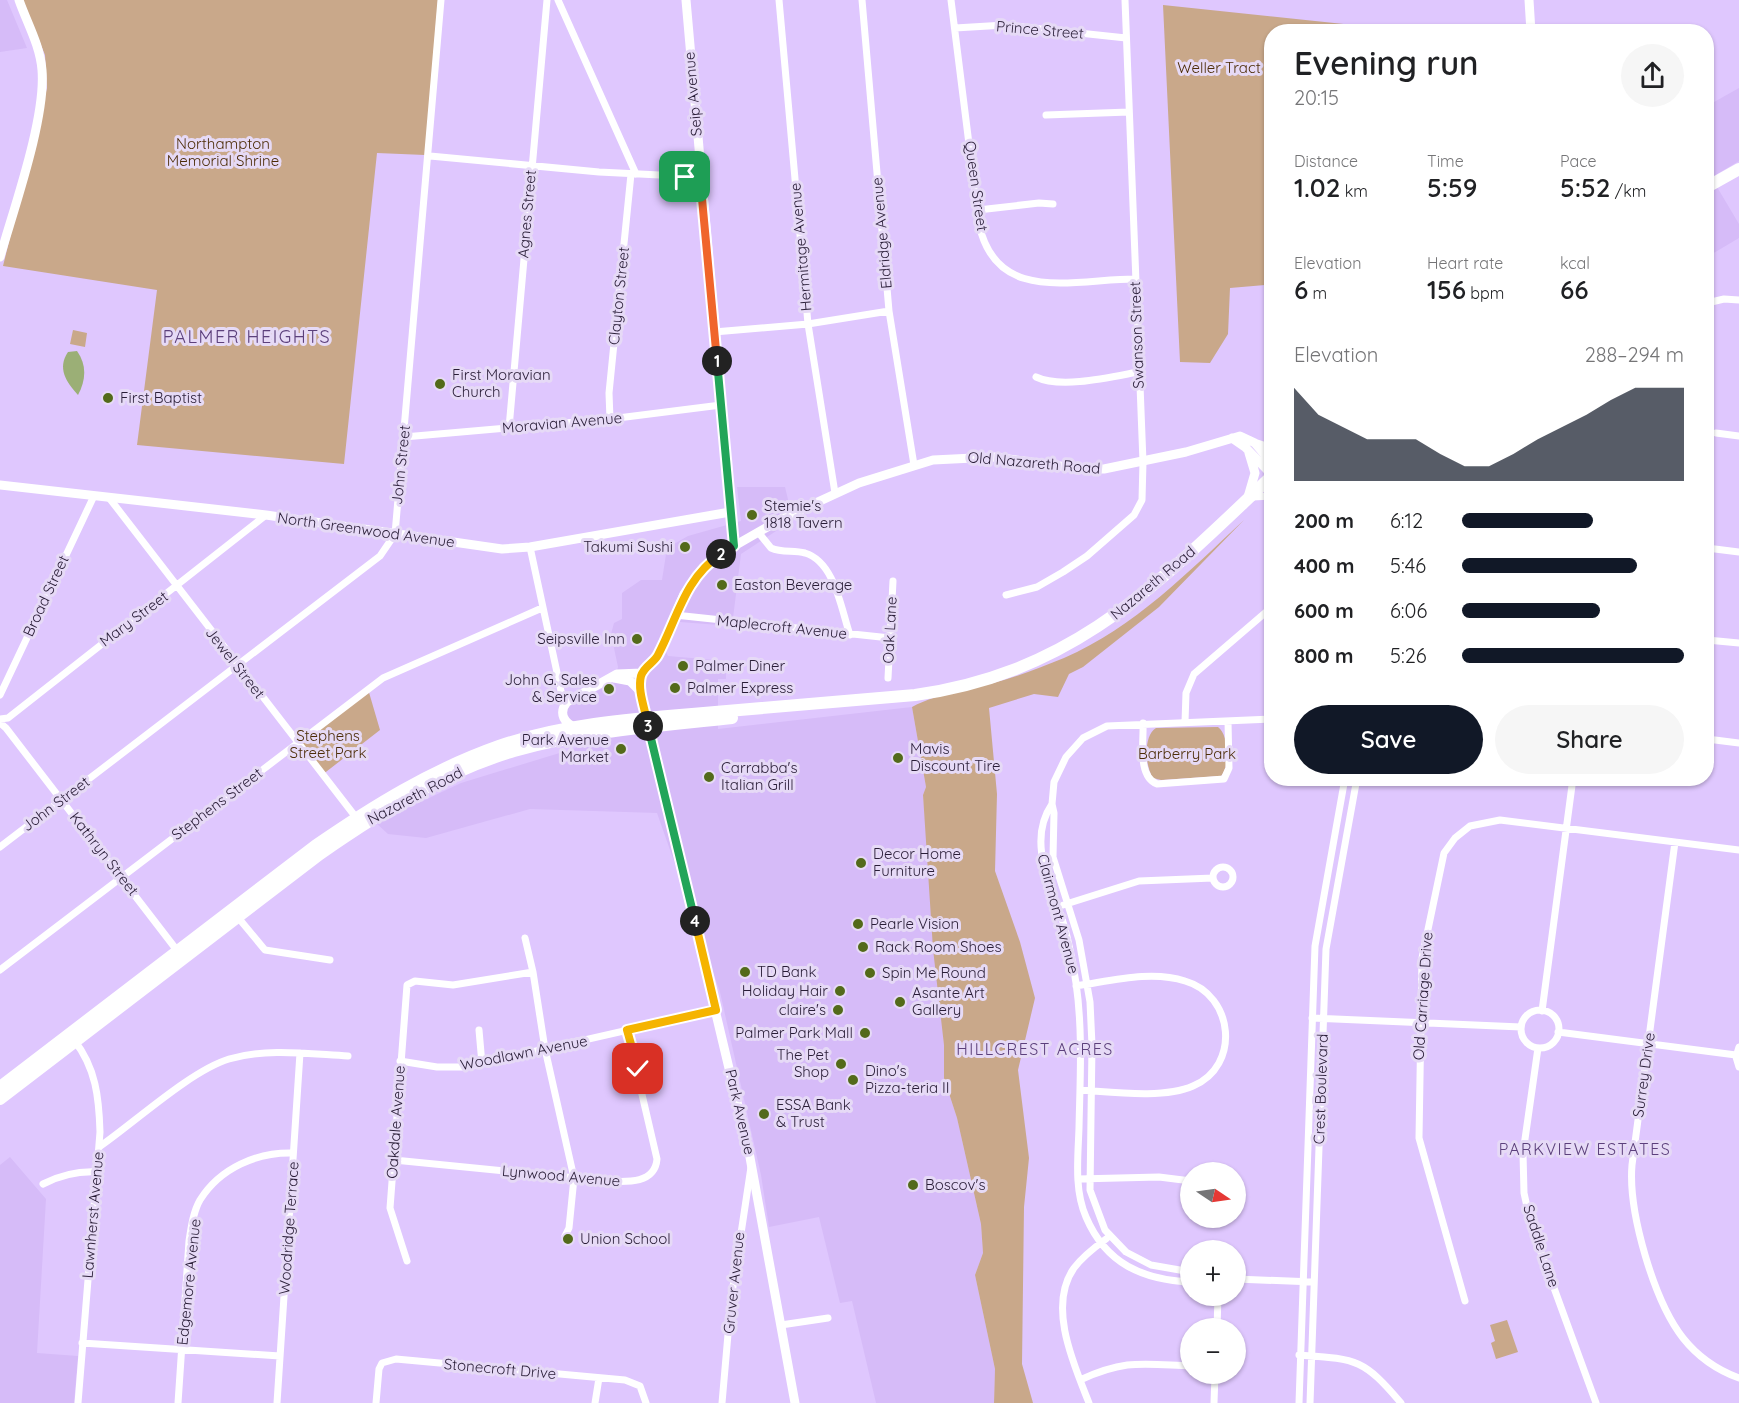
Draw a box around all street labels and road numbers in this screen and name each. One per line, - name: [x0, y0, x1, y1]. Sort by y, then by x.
- street label: Prince Street: [995, 16, 1085, 43]
- street label: Seip Avenue: [679, 51, 706, 137]
- street label: Queen Street: [961, 140, 992, 232]
- street label: Agnes Street: [513, 169, 540, 259]
- street label: Eldridge Avenue: [867, 176, 896, 290]
- street label: Hermitage Avenue: [785, 182, 816, 312]
- street label: Clayton Street: [604, 246, 633, 346]
- street label: Swanson Street: [1125, 281, 1148, 389]
- street label: Moravian Avenue: [501, 408, 623, 437]
- street label: John Street: [387, 424, 414, 506]
- street label: Old Nazareth Road: [967, 447, 1101, 478]
- street label: North Greenwood Avenue: [276, 508, 456, 551]
- street label: Nazareth Road: [1106, 542, 1199, 624]
- street label: Broad Street: [18, 552, 73, 639]
- street label: Mary Street: [96, 587, 172, 651]
- street label: Oak Lane: [878, 596, 901, 664]
- street label: Maplecroft Avenue: [716, 610, 848, 643]
- street label: Jewel Street: [202, 623, 269, 702]
- street label: Nazareth Road: [364, 762, 466, 829]
- street label: Stephens Street: [168, 763, 266, 844]
- street label: John Street: [18, 772, 93, 835]
- street label: Kathryn Street: [66, 808, 143, 899]
- street label: Clairmont Avenue: [1033, 852, 1084, 976]
- street label: Old Carriage Drive: [1409, 931, 1436, 1061]
- street label: Woodlawn Avenue: [459, 1031, 589, 1074]
- street label: Surrey Drive: [1628, 1031, 1659, 1118]
- street label: Crest Boulevard: [1309, 1033, 1332, 1145]
- street label: Oakdale Avenue: [382, 1065, 409, 1179]
- street label: Park Avenue: [721, 1067, 760, 1156]
- street label: Lawnherst Avenue: [77, 1151, 108, 1279]
- street label: Woodridge Terrace: [274, 1161, 303, 1295]
- street label: Lynwood Avenue: [501, 1161, 621, 1190]
- street label: Saddle Lane: [1519, 1202, 1564, 1290]
- street label: Edgemore Avenue: [172, 1218, 205, 1346]
- street label: Gruver Avenue: [719, 1231, 748, 1335]
- street label: Stonecroft Drive: [443, 1354, 557, 1383]

